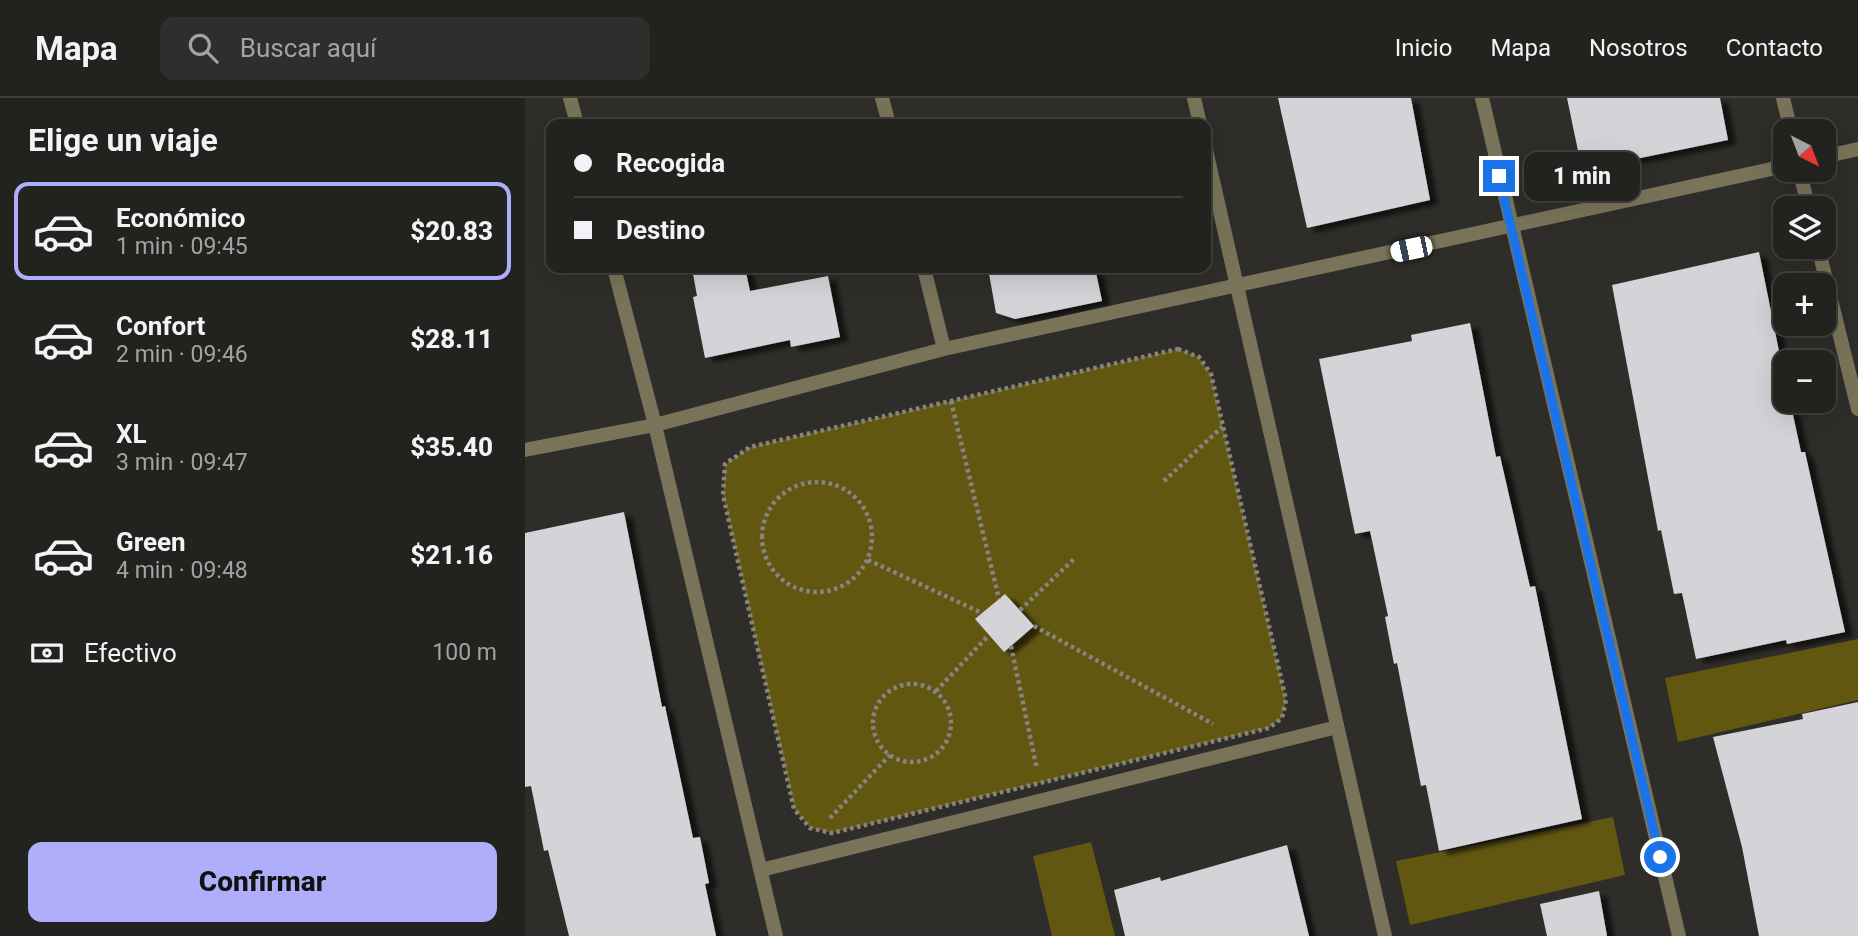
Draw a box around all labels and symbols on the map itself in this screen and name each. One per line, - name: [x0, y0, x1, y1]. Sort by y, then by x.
- north arrow: [1773, 119, 1836, 182]
- callout: 1 min: [1523, 152, 1639, 200]
- route end: [1483, 160, 1515, 192]
- car: [1389, 234, 1434, 264]
- route start: [1644, 841, 1676, 873]

